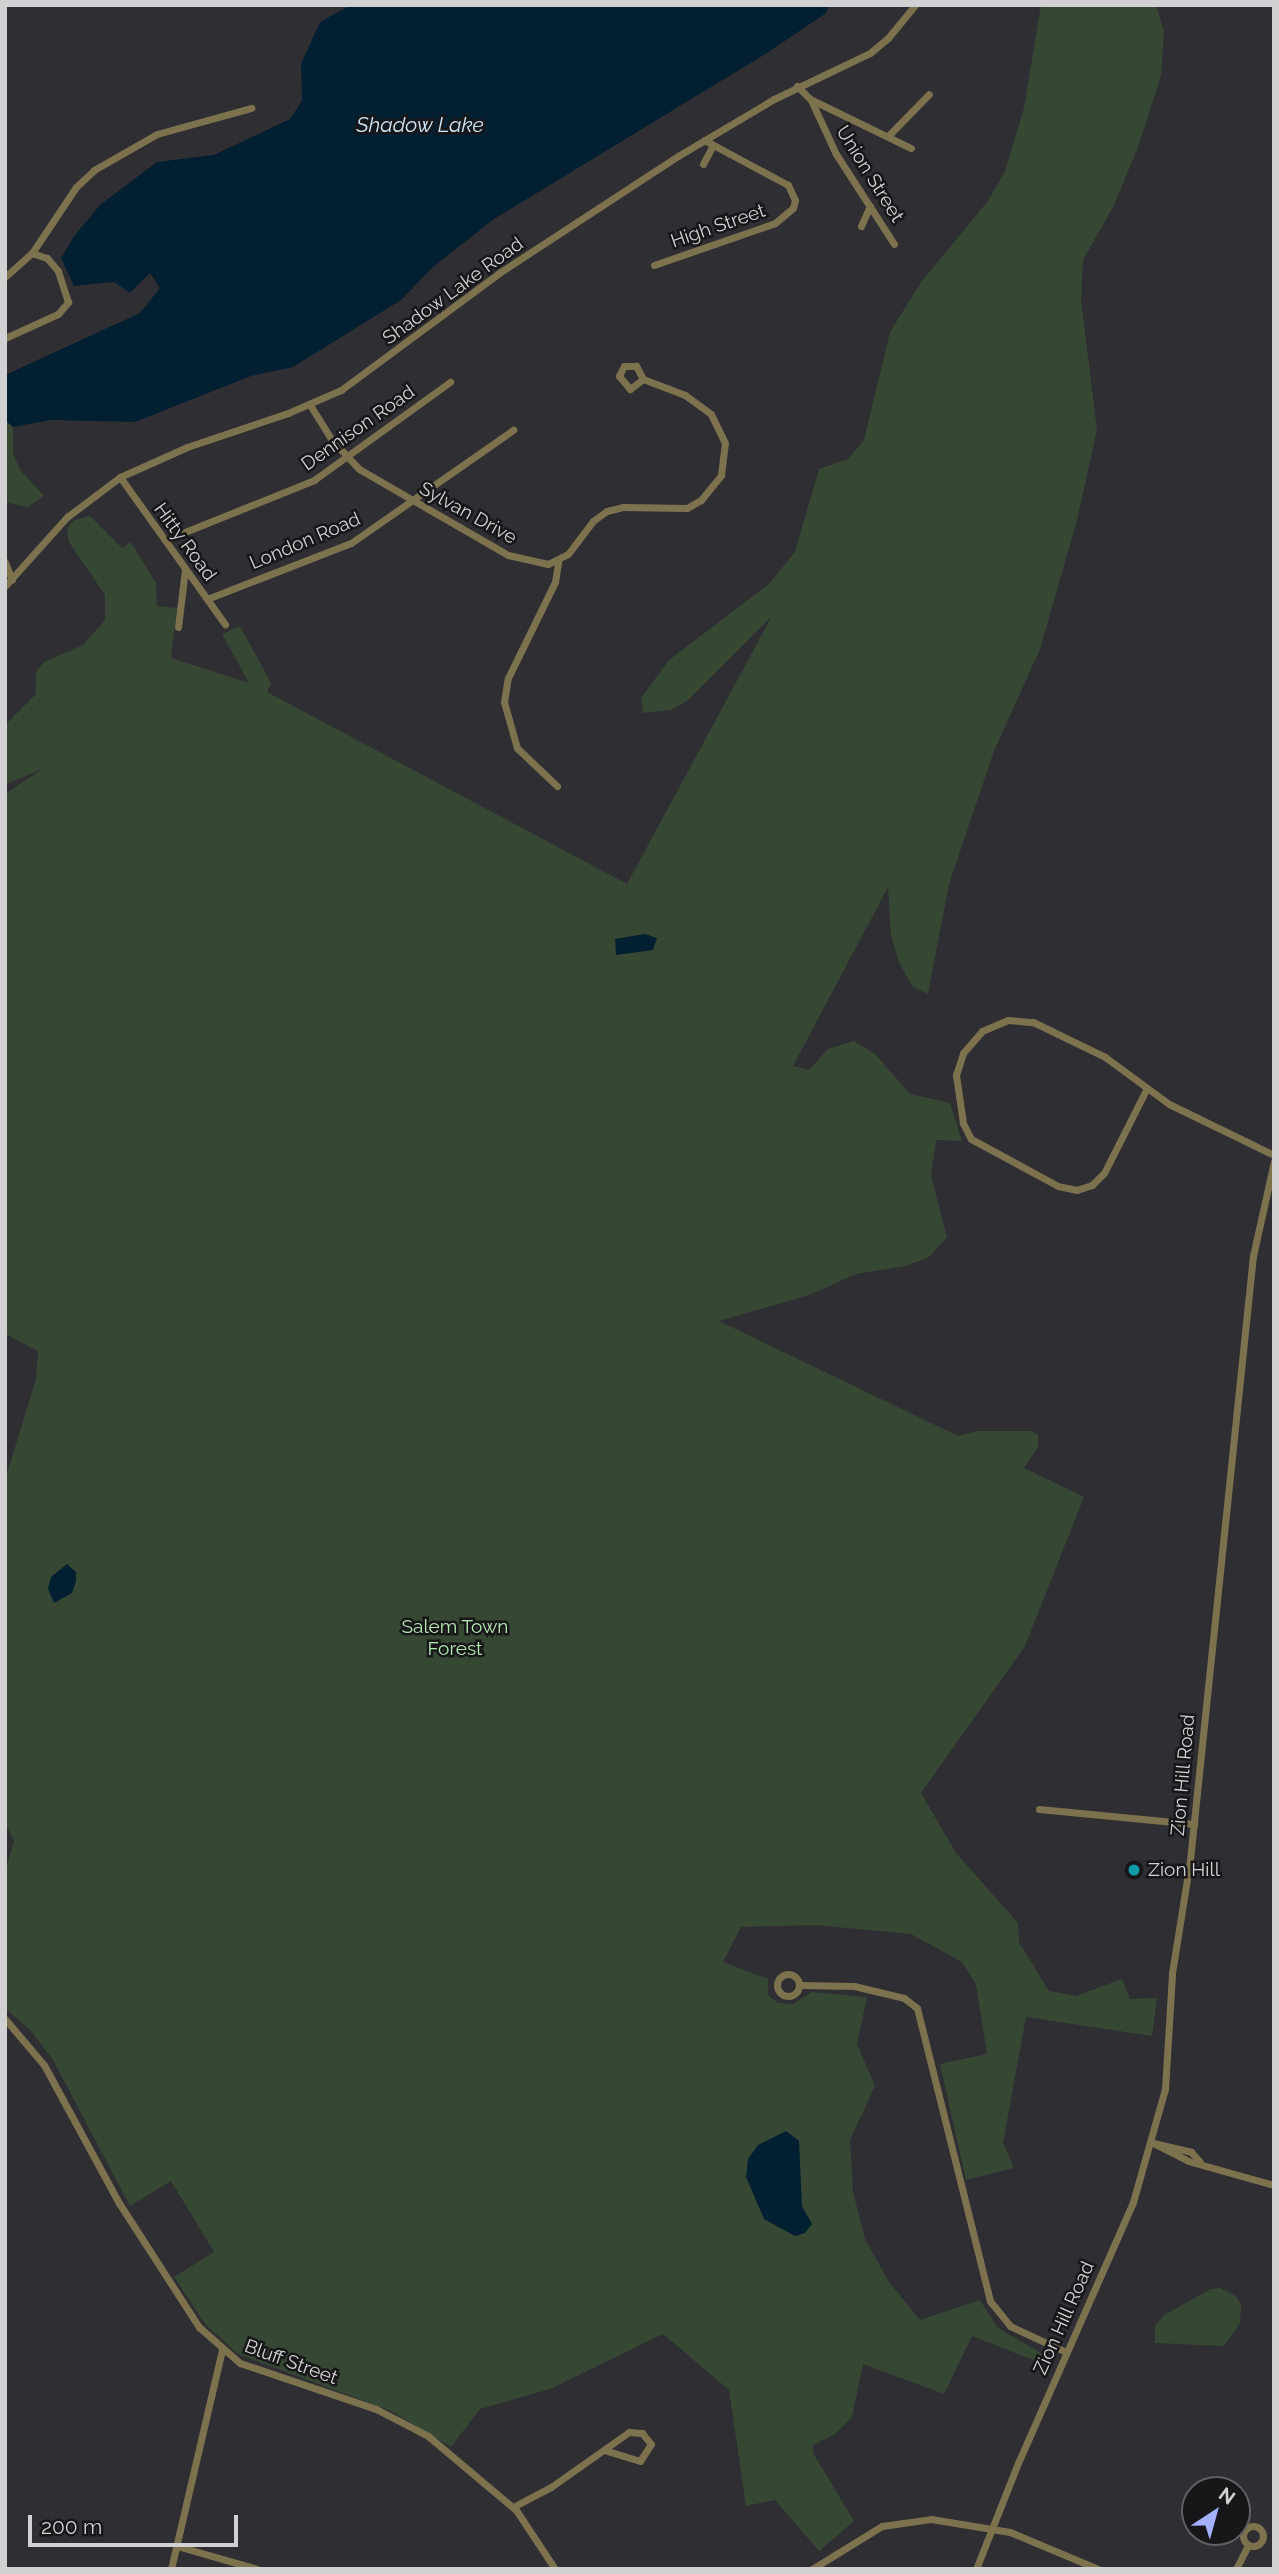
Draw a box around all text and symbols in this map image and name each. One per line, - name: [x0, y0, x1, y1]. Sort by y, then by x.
- water label: Shadow Lake: [356, 112, 484, 138]
- street label: Union Street: [831, 122, 909, 226]
- street label: High Street: [668, 199, 768, 253]
- street label: Shadow Lake Road: [378, 232, 528, 350]
- street label: Dennison Road: [297, 381, 419, 475]
- street label: Sylvan Drive: [415, 477, 521, 549]
- street label: Hitty Road: [149, 498, 221, 586]
- street label: London Road: [246, 507, 364, 575]
- park label: Salem Town Forest: [401, 1616, 509, 1660]
- street label: Zion Hill Road: [1166, 1713, 1200, 1837]
- place label: Zion Hill: [1148, 1859, 1220, 1881]
- marker: Zion Hill: [1126, 1862, 1142, 1878]
- street label: Zion Hill Road: [1029, 2258, 1099, 2378]
- street label: Bluff Street: [241, 2335, 341, 2389]
- north arrow: [1181, 2476, 1251, 2546]
- text: N: [1215, 2482, 1239, 2509]
- scale bar: [32, 2500, 242, 2544]
- text: 200 m: [41, 2514, 102, 2539]

